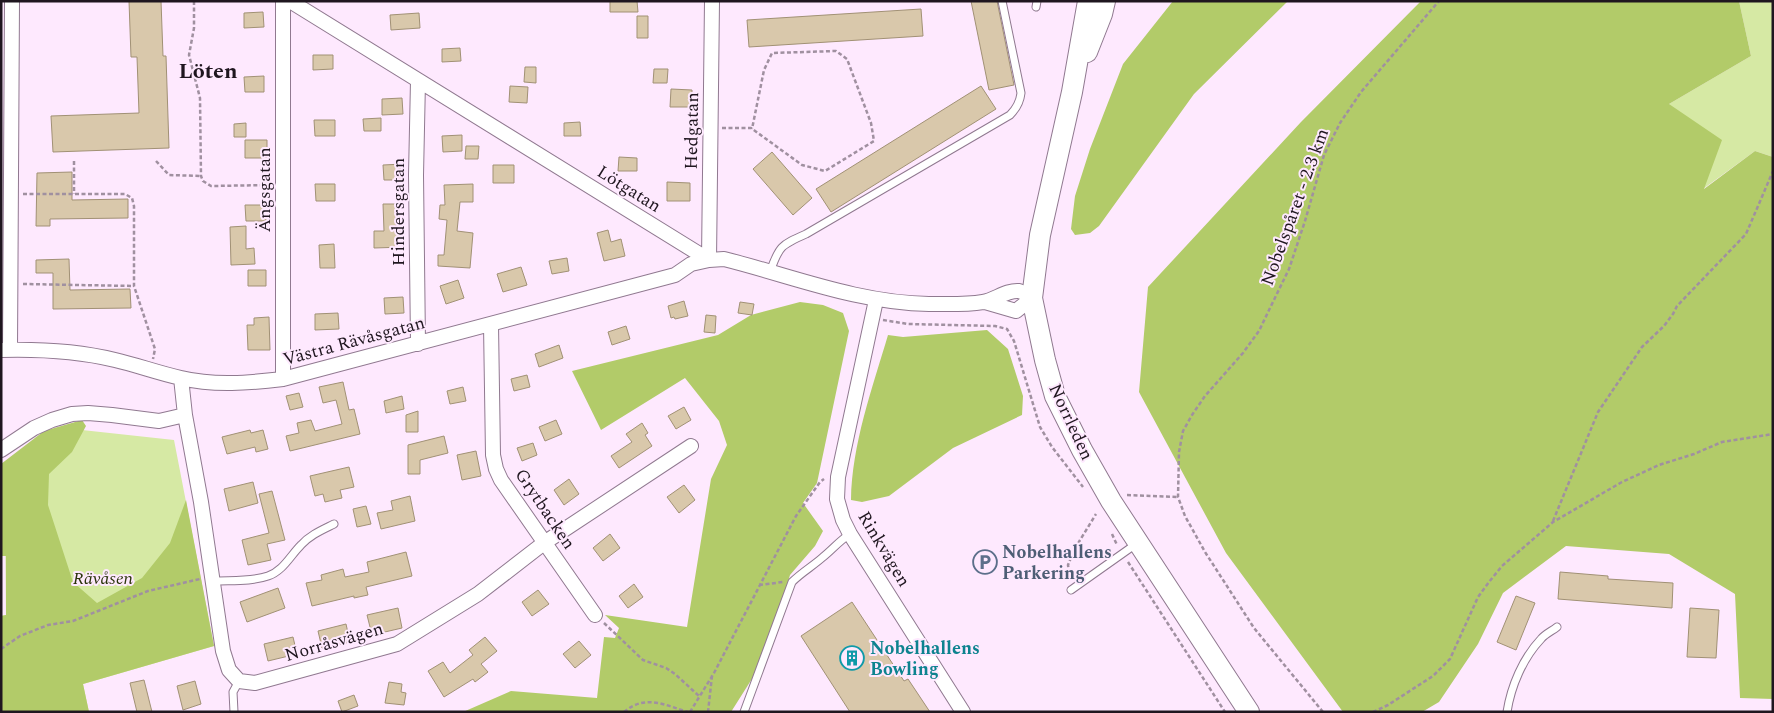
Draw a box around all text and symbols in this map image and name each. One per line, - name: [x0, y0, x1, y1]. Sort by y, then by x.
- district label: Löten: [178, 55, 238, 88]
- street label: Hedgatan: [678, 92, 706, 170]
- street label: Nobelspåret - 2.3 km: [1254, 125, 1336, 289]
- street label: Ängsgatan: [251, 147, 278, 233]
- street label: Hindersgatan: [385, 158, 412, 266]
- street label: Lötgatan: [591, 159, 667, 219]
- street label: Västra Rävåsgatan: [280, 309, 428, 373]
- street label: Norrleden: [1042, 379, 1100, 465]
- street label: Grytbacken: [508, 463, 582, 555]
- street label: Rinkvägen: [851, 506, 917, 592]
- place label: Nobelhallens Parkering: [1002, 539, 1112, 587]
- parking icon: Nobelhallens Parkering: [972, 549, 998, 575]
- park label: Rävåsen: [73, 565, 134, 592]
- street label: Norråsvägen: [282, 615, 386, 669]
- place label: Nobelhallens Bowling: [870, 635, 980, 683]
- building icon: Nobelhallens Bowling: [839, 645, 865, 671]

